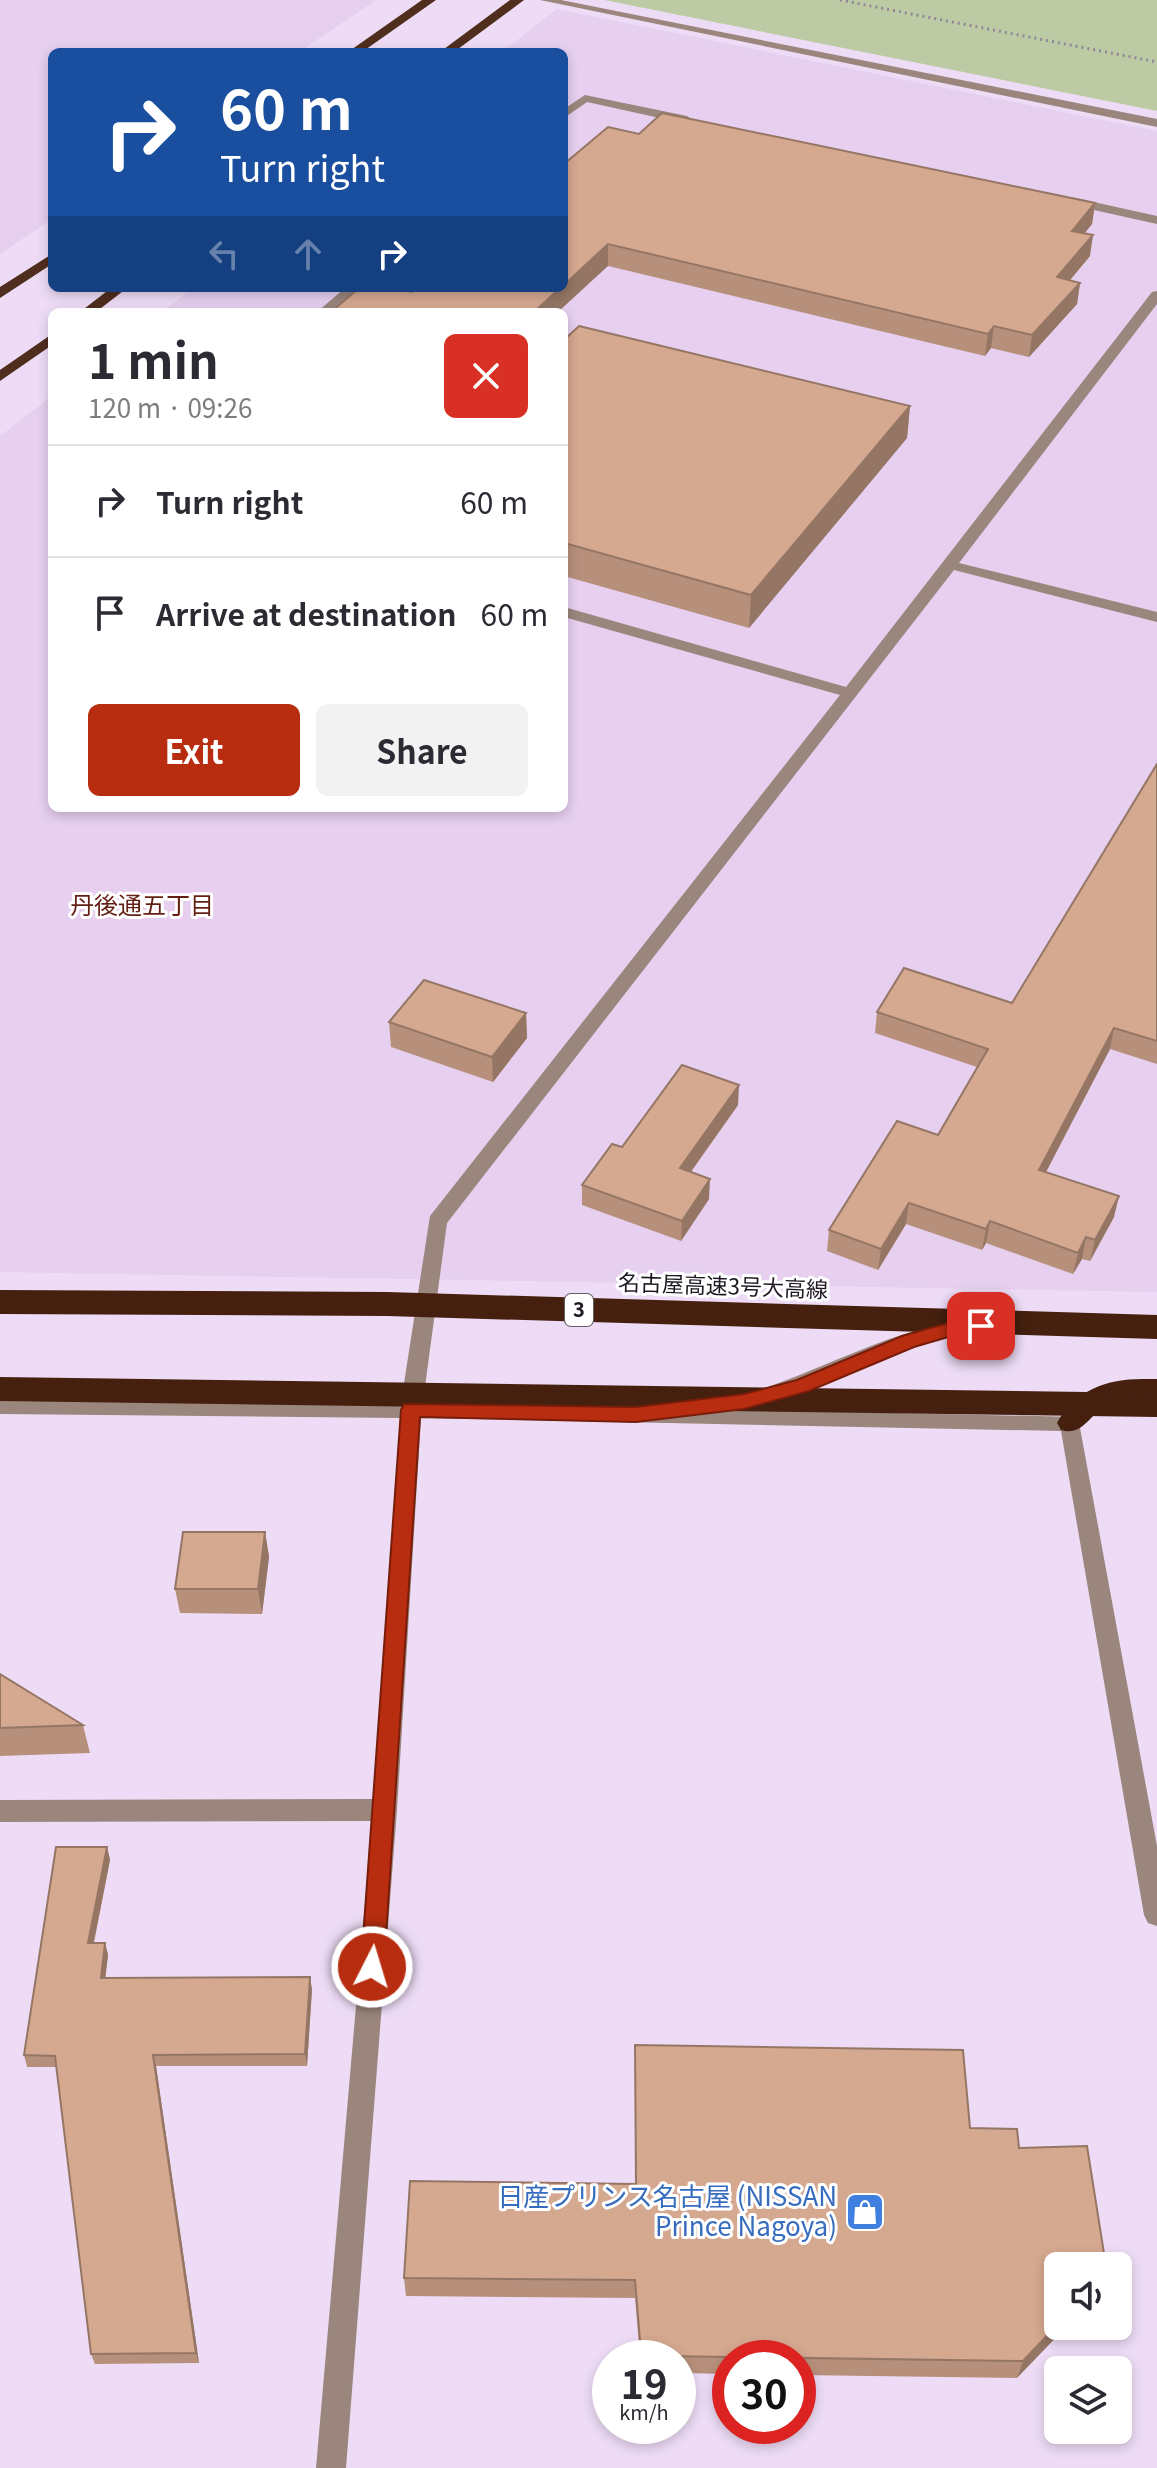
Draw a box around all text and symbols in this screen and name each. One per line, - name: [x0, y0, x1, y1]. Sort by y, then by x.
- text: 60 m: [220, 65, 353, 146]
- icon: right: [88, 80, 192, 184]
- text: Turn right: [220, 140, 385, 192]
- icon: left: [202, 232, 246, 276]
- icon: ahead: [286, 232, 330, 276]
- icon: right: [370, 232, 414, 276]
- text: 1 min: [88, 323, 219, 393]
- button: close: [444, 334, 528, 418]
- text: 120 m · 09:26: [88, 388, 252, 425]
- icon: right: [88, 479, 132, 523]
- text: Turn right: [156, 479, 303, 523]
- text: 60 m: [460, 479, 528, 523]
- icon: arrive: [88, 591, 132, 635]
- text: Arrive at destination: [156, 591, 457, 635]
- text: 60 m: [481, 591, 548, 635]
- button: Exit: [88, 704, 300, 796]
- button: Share: [316, 704, 528, 796]
- district label: 丹後通五丁目: [70, 886, 214, 921]
- street label: 名古屋高速3号大高線: [617, 1264, 829, 1304]
- pin: [947, 1292, 1015, 1360]
- road number: 3: [565, 1294, 593, 1326]
- icon: arrive: [959, 1304, 1003, 1348]
- position arrow: [330, 1925, 414, 2009]
- place label: 日産プリンス名古屋 (NISSAN Prince Nagoya): [497, 2176, 837, 2243]
- shop icon: 日産プリンス名古屋 (NISSAN Prince Nagoya): [844, 2191, 886, 2233]
- map controls: [1044, 2252, 1132, 2444]
- button: sound: [1044, 2252, 1132, 2340]
- speed limit sign: 30: [712, 2340, 816, 2444]
- text: 19: [620, 2353, 668, 2411]
- button: layers: [1044, 2356, 1132, 2444]
- text: km/h: [619, 2397, 669, 2426]

